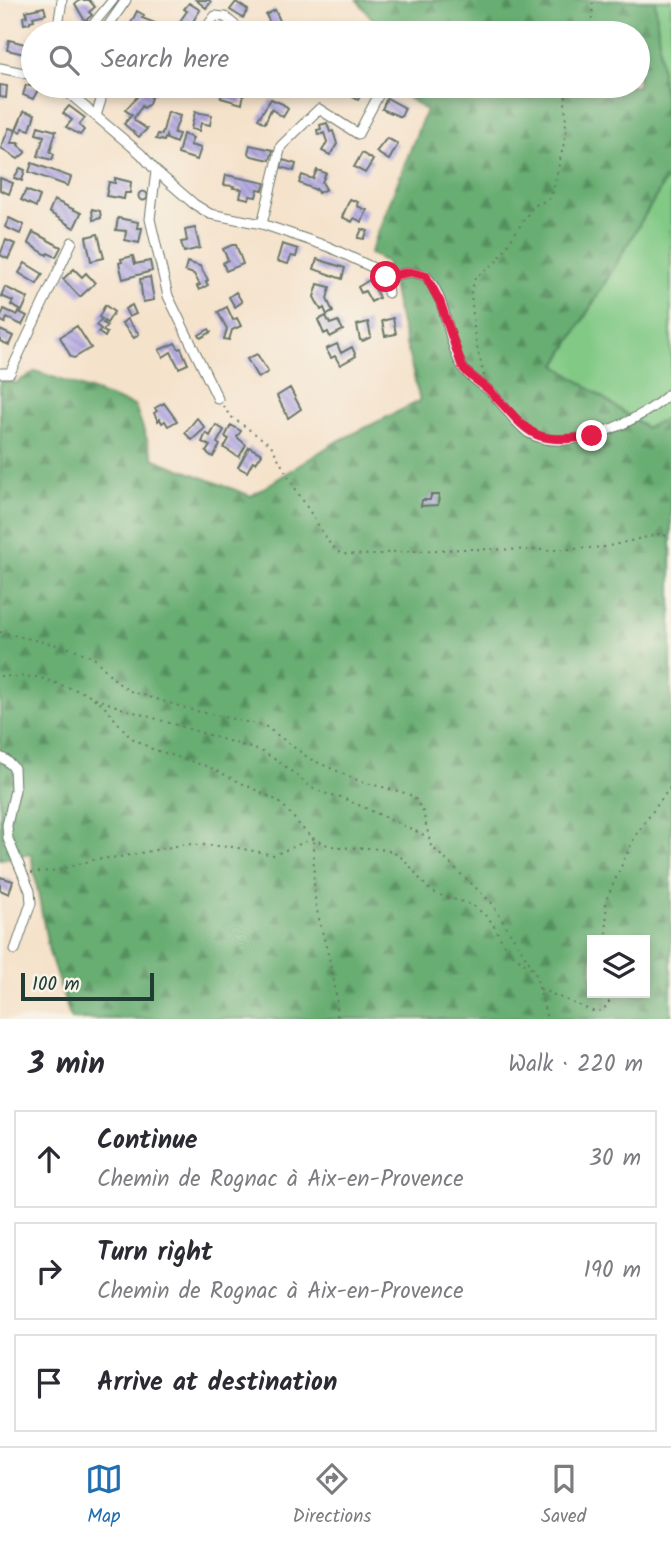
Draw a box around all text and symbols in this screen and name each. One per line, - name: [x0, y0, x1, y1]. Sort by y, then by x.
- search box: [21, 21, 650, 98]
- text: Search here: [101, 39, 229, 81]
- icon: search: [45, 41, 83, 79]
- route start: [370, 261, 401, 292]
- route end: [576, 420, 607, 451]
- map controls: [587, 935, 650, 998]
- button: layers: [587, 935, 650, 998]
- scale bar: [21, 970, 154, 1002]
- text: 100 m: [32, 970, 80, 1000]
- text: 3 min: [28, 1041, 105, 1089]
- text: Walk · 220 m: [508, 1047, 643, 1083]
- text: Continue: [97, 1120, 198, 1162]
- icon: ahead: [30, 1140, 68, 1178]
- text: 30 m: [589, 1141, 641, 1177]
- text: Chemin de Rognac à Aix-en-Provence: [97, 1162, 464, 1198]
- text: Turn right: [97, 1232, 213, 1274]
- icon: right: [30, 1252, 68, 1290]
- text: 190 m: [584, 1253, 641, 1289]
- text: Chemin de Rognac à Aix-en-Provence: [97, 1274, 464, 1310]
- text: Arrive at destination: [97, 1362, 337, 1404]
- icon: arrive: [30, 1364, 68, 1402]
- tab: Map: [85, 1460, 123, 1532]
- tab: Directions: [293, 1460, 371, 1532]
- tab: Saved: [541, 1460, 586, 1532]

